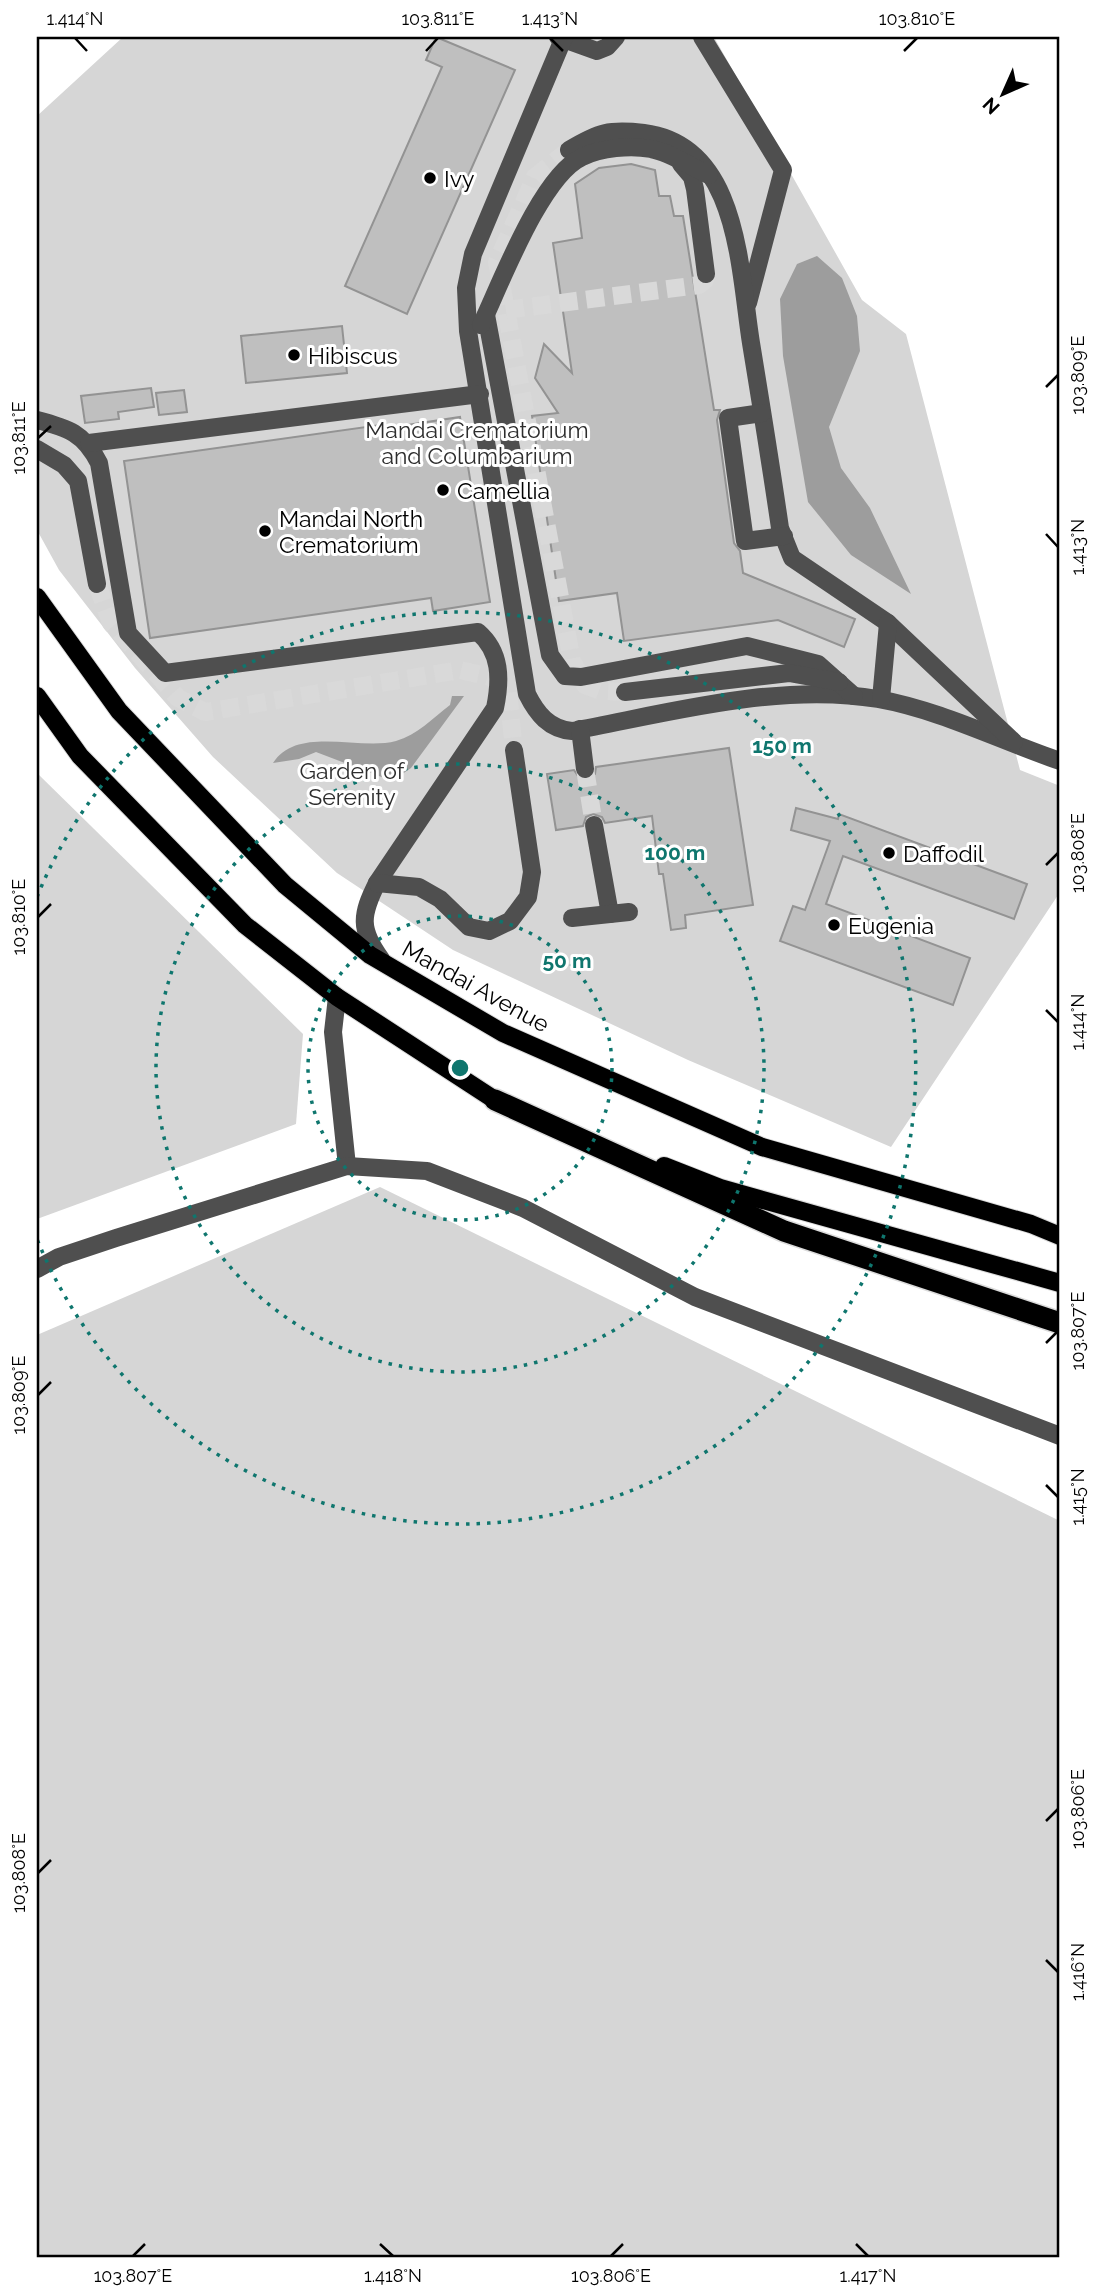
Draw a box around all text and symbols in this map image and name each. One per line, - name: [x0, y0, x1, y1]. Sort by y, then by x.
- text: 1.414°N: [47, 8, 103, 29]
- text: 103.811°E: [401, 8, 475, 29]
- text: 1.413°N: [522, 8, 578, 29]
- text: 103.810°E: [879, 8, 955, 29]
- north arrow: [968, 60, 1038, 130]
- text: N: [978, 93, 1004, 119]
- place label: Ivy: [444, 165, 474, 192]
- marker: Ivy: [422, 170, 438, 186]
- text: 103.809°E: [1067, 335, 1088, 415]
- place label: Hibiscus: [308, 342, 398, 369]
- marker: Hibiscus: [286, 347, 302, 363]
- text: 103.811°E: [8, 401, 29, 475]
- park label: Mandai Crematorium and Columbarium: [365, 416, 589, 469]
- place label: Camellia: [457, 477, 550, 504]
- marker: Camellia: [435, 482, 451, 498]
- place label: Mandai North Crematorium: [279, 505, 423, 558]
- text: 1.413°N: [1067, 519, 1088, 575]
- marker: Mandai North Crematorium: [257, 523, 273, 539]
- text: 150 m: [752, 733, 812, 758]
- park label: Garden of Serenity: [300, 757, 406, 810]
- text: 103.808°E: [1067, 813, 1088, 893]
- text: 100 m: [645, 840, 705, 865]
- place label: Daffodil: [903, 840, 985, 867]
- marker: Daffodil: [881, 845, 897, 861]
- text: 103.810°E: [8, 879, 29, 955]
- place label: Eugenia: [848, 912, 934, 939]
- marker: Eugenia: [826, 917, 842, 933]
- street label: Mandai Avenue: [398, 935, 554, 1037]
- text: 50 m: [542, 948, 592, 973]
- text: 1.414°N: [1067, 994, 1088, 1050]
- centre of rings: [448, 1056, 472, 1080]
- text: 103.807°E: [1067, 1292, 1088, 1370]
- text: 103.809°E: [8, 1355, 29, 1435]
- text: 1.415°N: [1067, 1468, 1088, 1526]
- text: 103.806°E: [1067, 1769, 1088, 1849]
- text: 103.808°E: [8, 1833, 29, 1913]
- text: 1.416°N: [1067, 1943, 1088, 2001]
- text: 103.807°E: [94, 2265, 172, 2286]
- text: 1.418°N: [364, 2265, 422, 2286]
- text: 103.806°E: [571, 2265, 651, 2286]
- text: 1.417°N: [840, 2265, 896, 2286]

